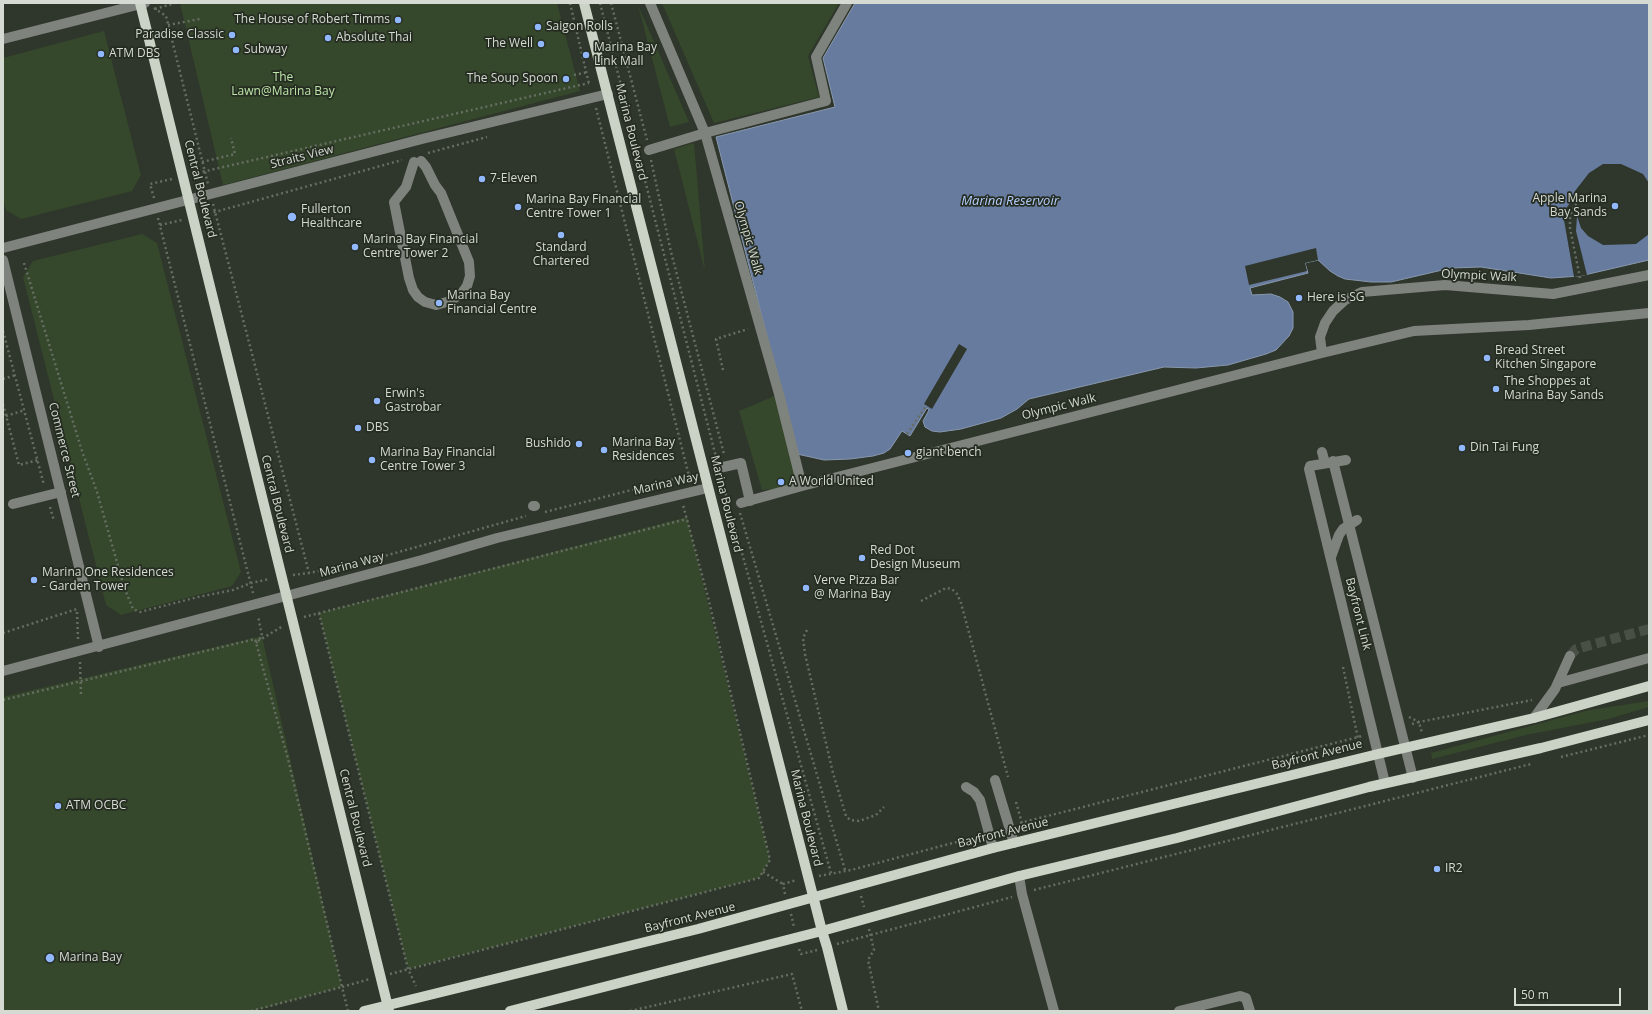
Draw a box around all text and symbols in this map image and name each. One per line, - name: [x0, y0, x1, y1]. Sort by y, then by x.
- place label: The House of Robert Timms: [234, 13, 390, 27]
- marker: The House of Robert Timms: [393, 15, 403, 25]
- place label: Saigon Rolls: [546, 20, 613, 34]
- marker: Saigon Rolls: [533, 22, 543, 32]
- place label: Paradise Classic: [135, 28, 224, 42]
- marker: Paradise Classic: [227, 30, 237, 40]
- place label: Absolute Thai: [336, 31, 412, 45]
- marker: Absolute Thai: [323, 33, 333, 43]
- place label: The Well: [485, 37, 533, 51]
- marker: The Well: [536, 39, 546, 49]
- place label: Marina Bay Link Mall: [594, 41, 657, 69]
- place label: Subway: [244, 43, 287, 57]
- marker: Subway: [231, 45, 241, 55]
- place label: ATM DBS: [109, 47, 160, 61]
- marker: ATM DBS: [96, 49, 106, 59]
- marker: Marina Bay Link Mall: [581, 50, 591, 60]
- park label: The Lawn@Marina Bay: [231, 71, 335, 99]
- place label: The Soup Spoon: [467, 72, 558, 86]
- marker: The Soup Spoon: [561, 74, 571, 84]
- street label: Marina Boulevard: [612, 82, 650, 182]
- street label: Central Boulevard: [181, 138, 219, 240]
- street label: Straits View: [269, 142, 335, 172]
- place label: 7-Eleven: [490, 172, 537, 186]
- marker: 7-Eleven: [477, 174, 487, 184]
- place label: Apple Marina Bay Sands: [1532, 192, 1607, 220]
- place label: Marina Bay Financial Centre Tower 1: [526, 193, 641, 221]
- water label: Marina Reservoir: [961, 193, 1059, 209]
- street label: Olympic Walk: [731, 200, 765, 276]
- marker: Apple Marina Bay Sands: [1610, 201, 1620, 211]
- marker: Marina Bay Financial Centre Tower 1: [513, 202, 523, 212]
- place label: Fullerton Healthcare: [301, 203, 362, 231]
- marker: Fullerton Healthcare: [286, 211, 298, 223]
- marker: Standard Chartered: [556, 230, 566, 240]
- place label: Marina Bay Financial Centre Tower 2: [363, 233, 478, 261]
- place label: Standard Chartered: [533, 241, 589, 269]
- marker: Marina Bay Financial Centre Tower 2: [350, 242, 360, 252]
- street label: Olympic Walk: [1441, 267, 1517, 285]
- place label: Marina Bay Financial Centre: [447, 289, 537, 317]
- place label: Here is SG: [1307, 291, 1365, 305]
- marker: Here is SG: [1294, 293, 1304, 303]
- marker: Marina Bay Financial Centre: [434, 298, 444, 308]
- place label: Bread Street Kitchen Singapore: [1495, 344, 1596, 372]
- marker: Bread Street Kitchen Singapore: [1482, 353, 1492, 363]
- place label: The Shoppes at Marina Bay Sands: [1504, 375, 1604, 403]
- marker: The Shoppes at Marina Bay Sands: [1491, 384, 1501, 394]
- place label: Erwin's Gastrobar: [385, 387, 441, 415]
- street label: Olympic Walk: [1020, 391, 1098, 423]
- marker: Erwin's Gastrobar: [372, 396, 382, 406]
- street label: Commerce Street: [45, 401, 83, 499]
- place label: DBS: [366, 421, 389, 435]
- marker: DBS: [353, 423, 363, 433]
- place label: Marina Bay Residences: [612, 436, 675, 464]
- place label: Bushido: [525, 437, 571, 451]
- marker: Bushido: [574, 439, 584, 449]
- place label: Din Tai Fung: [1470, 441, 1539, 455]
- marker: Din Tai Fung: [1457, 443, 1467, 453]
- marker: Marina Bay Residences: [599, 445, 609, 455]
- place label: Marina Bay Financial Centre Tower 3: [380, 446, 495, 474]
- place label: giant bench: [916, 446, 982, 460]
- marker: giant bench: [903, 448, 913, 458]
- street label: Central Boulevard: [258, 453, 296, 555]
- street label: Marina Boulevard: [707, 454, 745, 554]
- marker: Marina Bay Financial Centre Tower 3: [367, 455, 377, 465]
- street label: Marina Way: [632, 470, 700, 498]
- place label: A World United: [789, 475, 874, 489]
- marker: A World United: [776, 477, 786, 487]
- place label: Red Dot Design Museum: [870, 544, 960, 572]
- street label: Marina Way: [318, 549, 386, 581]
- marker: Red Dot Design Museum: [857, 553, 867, 563]
- place label: Marina One Residences - Garden Tower: [42, 566, 174, 594]
- place label: Verve Pizza Bar @ Marina Bay: [814, 574, 899, 602]
- marker: Marina One Residences - Garden Tower: [29, 575, 39, 585]
- street label: Bayfront Link: [1342, 576, 1374, 652]
- marker: Verve Pizza Bar @ Marina Bay: [801, 583, 811, 593]
- street label: Bayfront Avenue: [1270, 737, 1364, 773]
- street label: Central Boulevard: [336, 767, 374, 869]
- street label: Marina Boulevard: [787, 768, 825, 868]
- place label: ATM OCBC: [66, 799, 126, 813]
- marker: ATM OCBC: [53, 801, 63, 811]
- street label: Bayfront Avenue: [956, 815, 1050, 851]
- place label: IR2: [1445, 862, 1463, 876]
- marker: IR2: [1432, 864, 1442, 874]
- street label: Bayfront Avenue: [643, 900, 737, 936]
- place label: Marina Bay: [59, 951, 122, 965]
- marker: Marina Bay: [44, 952, 56, 964]
- scale bar: [1516, 980, 1623, 1006]
- text: 50 m: [1521, 986, 1549, 1003]

